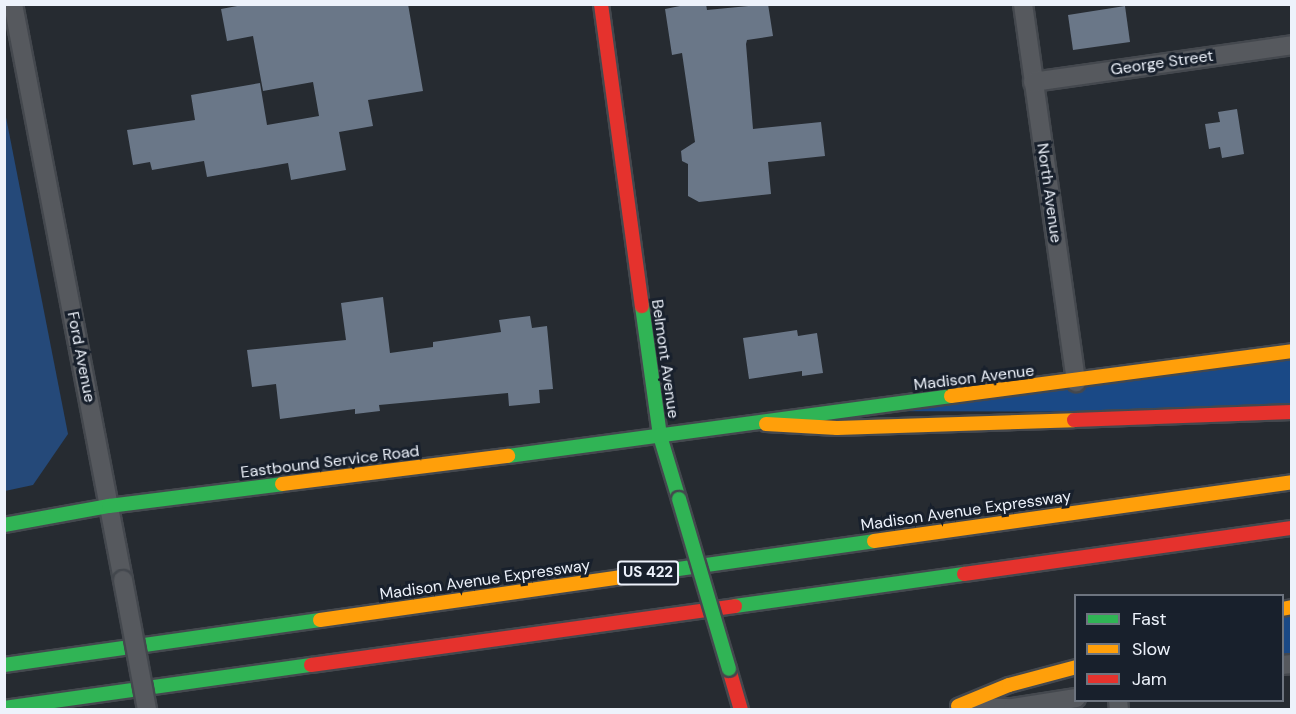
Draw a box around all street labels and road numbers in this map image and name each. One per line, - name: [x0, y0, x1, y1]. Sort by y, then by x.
- street label: George Street: [1109, 46, 1215, 80]
- street label: North Avenue: [1032, 142, 1066, 244]
- street label: Belmont Avenue: [647, 298, 683, 420]
- street label: Ford Avenue: [63, 310, 99, 404]
- street label: Madison Avenue: [913, 361, 1035, 395]
- street label: Eastbound Service Road: [239, 441, 421, 483]
- street label: Madison Avenue Expressway: [860, 487, 1072, 535]
- street label: Madison Avenue Expressway: [379, 556, 591, 604]
- road number: US 422: [616, 561, 680, 585]

